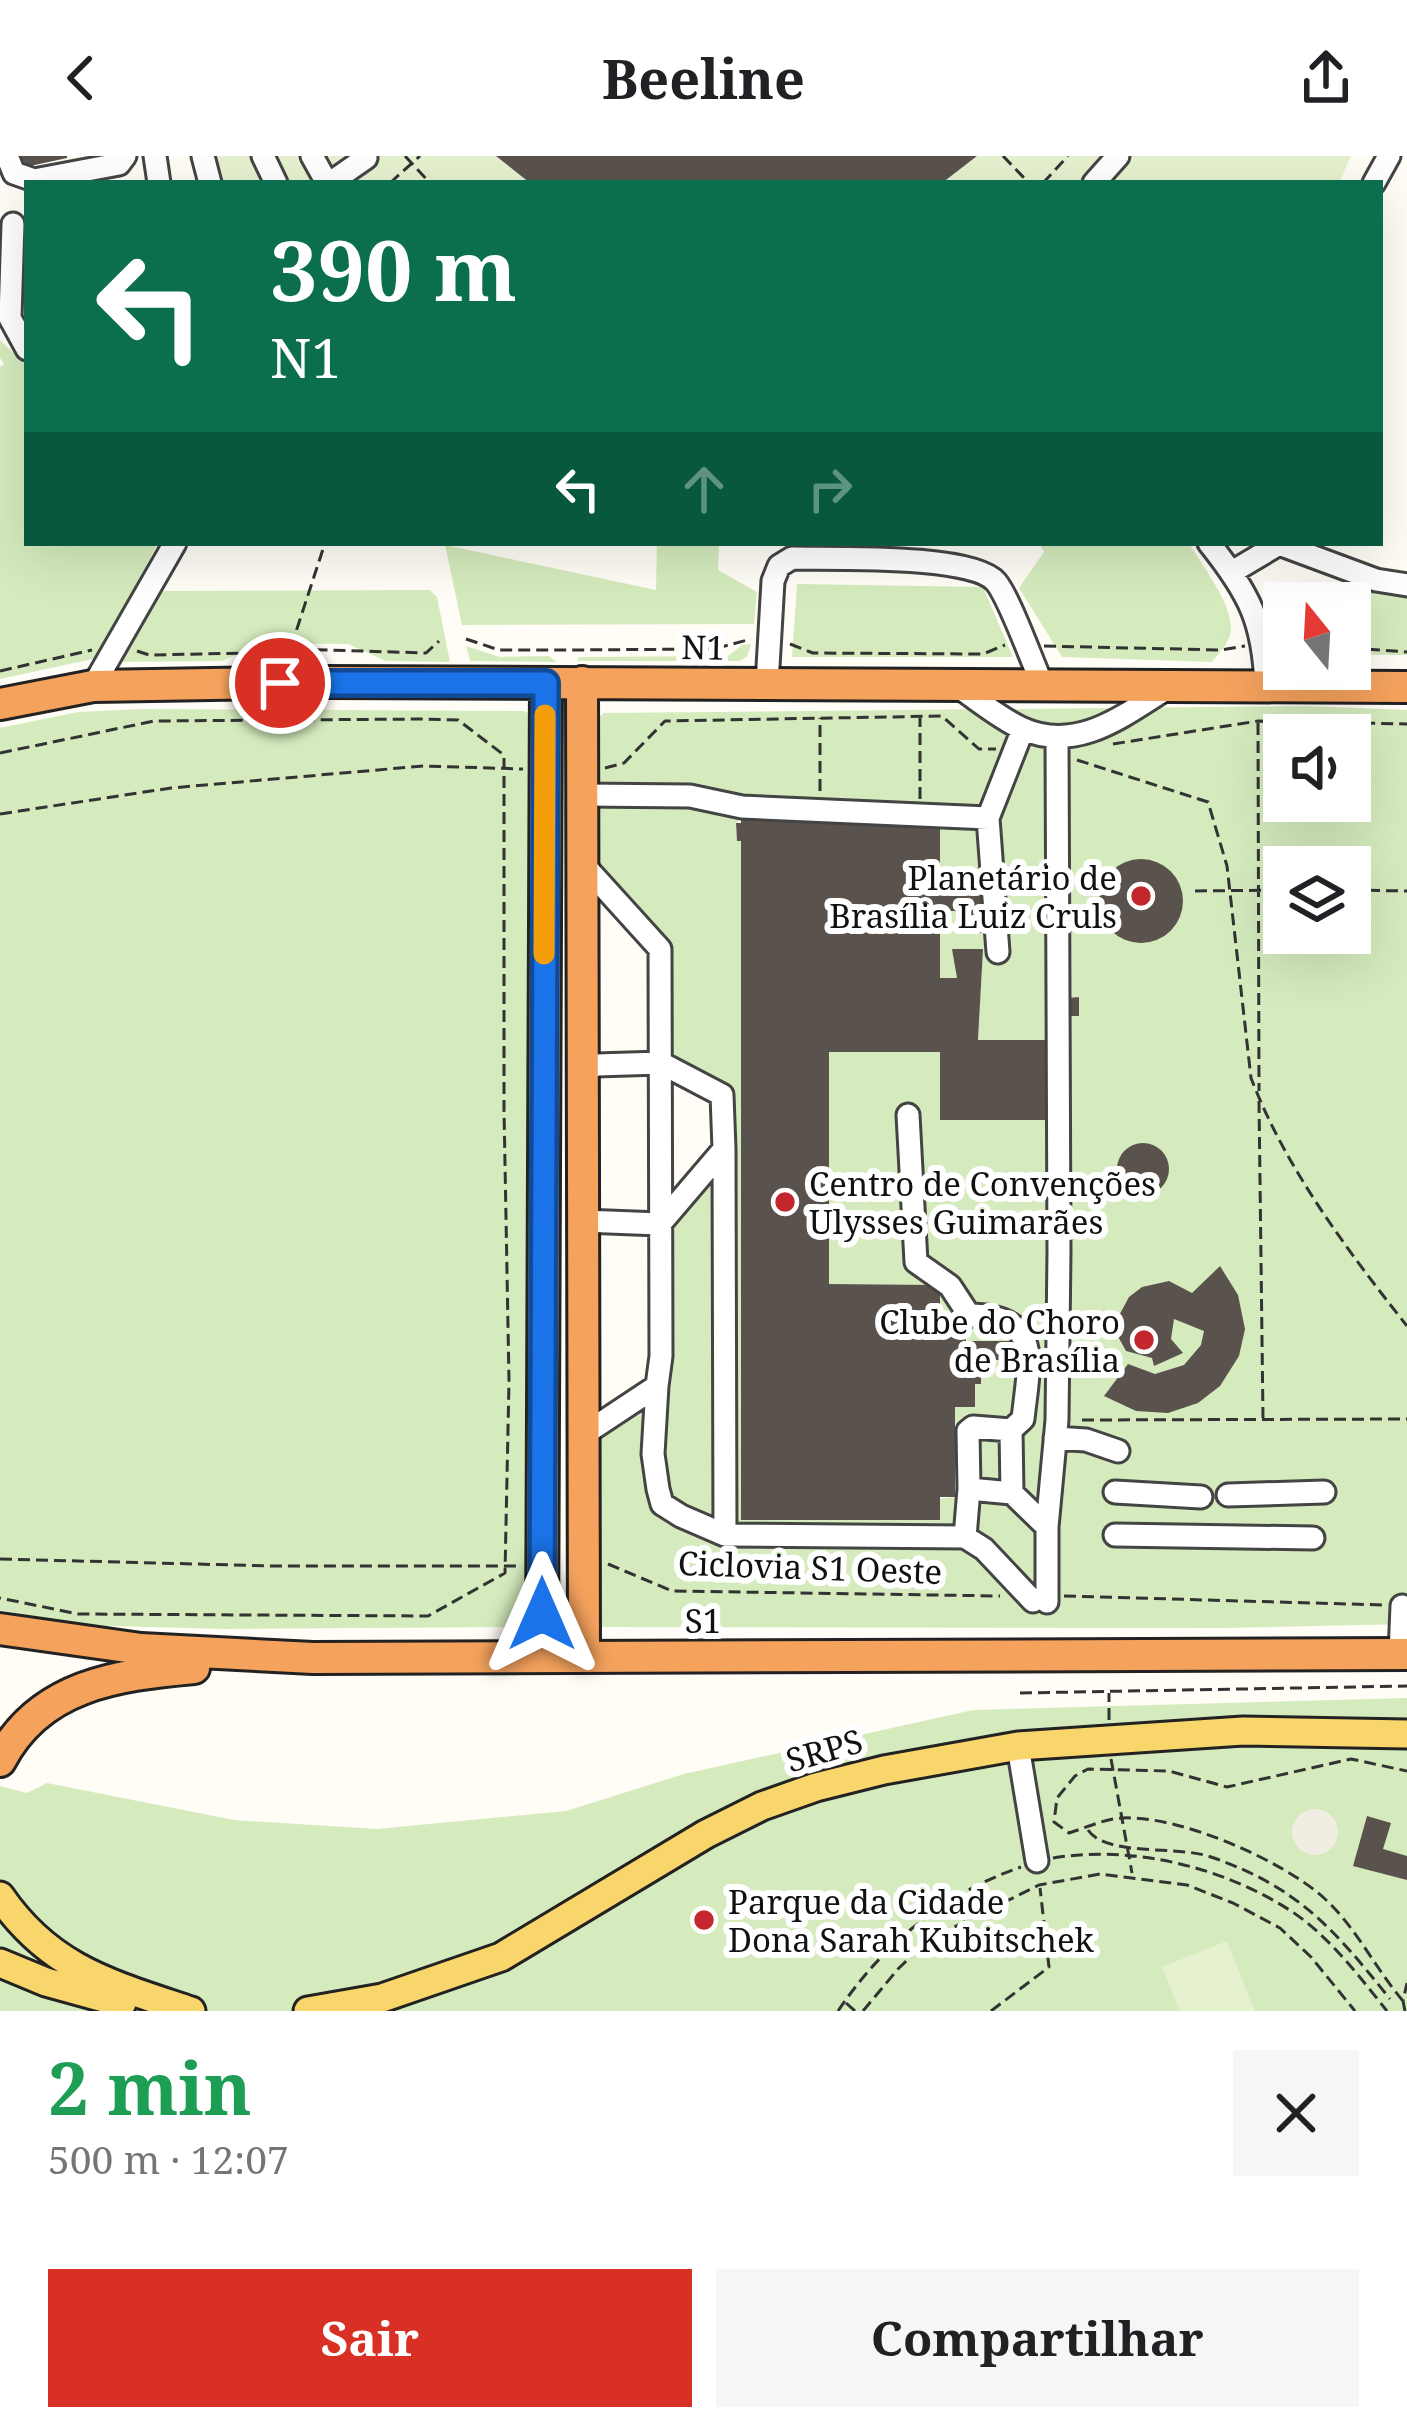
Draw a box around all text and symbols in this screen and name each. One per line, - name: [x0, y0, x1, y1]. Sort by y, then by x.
- text: Beeline: [602, 41, 805, 115]
- icon: back: [48, 45, 114, 111]
- icon: share: [1293, 45, 1359, 111]
- text: 390 m: [270, 211, 517, 326]
- icon: left: [72, 228, 228, 384]
- text: N1: [270, 320, 341, 394]
- icon: left: [545, 456, 611, 522]
- icon: ahead: [671, 456, 737, 522]
- icon: right: [797, 456, 863, 522]
- north arrow: [1263, 582, 1371, 690]
- map controls: [1263, 582, 1371, 954]
- street label: N1: [681, 624, 725, 670]
- pin: [229, 632, 331, 734]
- icon: arrive: [247, 650, 313, 716]
- button: sound: [1263, 714, 1371, 822]
- button: layers: [1263, 846, 1371, 954]
- place label: Planetário de Brasília Luiz Cruls: [829, 855, 1117, 938]
- marker: Planetário de Brasília Luiz Cruls: [1128, 883, 1154, 909]
- place label: Centro de Convenções Ulysses Guimarães: [809, 1161, 1156, 1244]
- marker: Centro de Convenções Ulysses Guimarães: [772, 1189, 798, 1215]
- place label: Clube do Choro de Brasília: [879, 1299, 1120, 1382]
- marker: Clube do Choro de Brasília: [1131, 1327, 1157, 1353]
- street label: Ciclovia S1 Oeste: [677, 1540, 943, 1594]
- position arrow: [479, 1551, 605, 1677]
- street label: S1: [685, 1598, 721, 1643]
- street label: SRPS: [781, 1718, 867, 1782]
- place label: Parque da Cidade Dona Sarah Kubitschek: [728, 1879, 1095, 1962]
- marker: Parque da Cidade Dona Sarah Kubitschek: [691, 1907, 717, 1933]
- text: 2 min: [48, 2038, 252, 2136]
- button: close: [1233, 2050, 1359, 2176]
- text: 500 m · 12:07: [48, 2132, 289, 2185]
- button: Sair: [48, 2269, 692, 2407]
- button: Compartilhar: [716, 2269, 1359, 2407]

